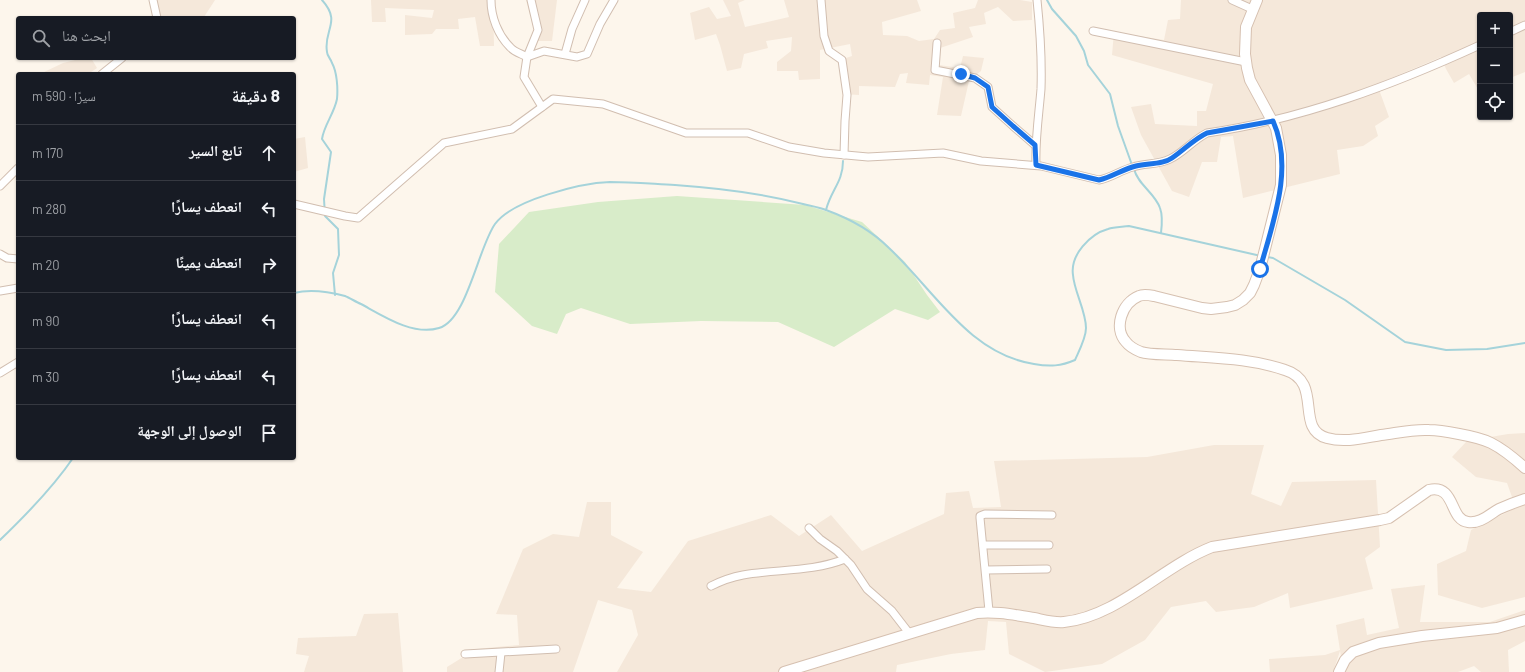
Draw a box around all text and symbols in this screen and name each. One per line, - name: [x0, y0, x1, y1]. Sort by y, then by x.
- map controls: [1477, 12, 1513, 120]
- button: +: [1477, 12, 1513, 48]
- search box: [16, 16, 296, 60]
- text: ابحث هنا: [62, 26, 111, 44]
- icon: search: [30, 27, 52, 49]
- button: −: [1477, 48, 1513, 84]
- route end: [952, 65, 970, 83]
- button: locate: [1477, 84, 1513, 120]
- text: 8 دقيقة: [232, 85, 280, 105]
- text: سيرًا · 590 m: [32, 88, 96, 104]
- text: تابع السير: [189, 141, 242, 159]
- icon: ahead: [258, 142, 280, 164]
- text: 170 m: [32, 145, 63, 161]
- text: انعطف يسارًا: [171, 197, 242, 215]
- icon: left: [258, 198, 280, 220]
- text: 280 m: [32, 201, 66, 217]
- text: انعطف يمينًا: [175, 253, 242, 271]
- icon: right: [258, 254, 280, 276]
- text: 20 m: [32, 257, 60, 273]
- route start: [1251, 260, 1269, 278]
- text: انعطف يسارًا: [171, 309, 242, 327]
- icon: left: [258, 310, 280, 332]
- text: 90 m: [32, 313, 60, 329]
- text: انعطف يسارًا: [171, 365, 242, 383]
- icon: left: [258, 366, 280, 388]
- text: 30 m: [32, 369, 59, 385]
- text: الوصول إلى الوجهة: [137, 421, 242, 439]
- icon: arrive: [258, 422, 280, 444]

